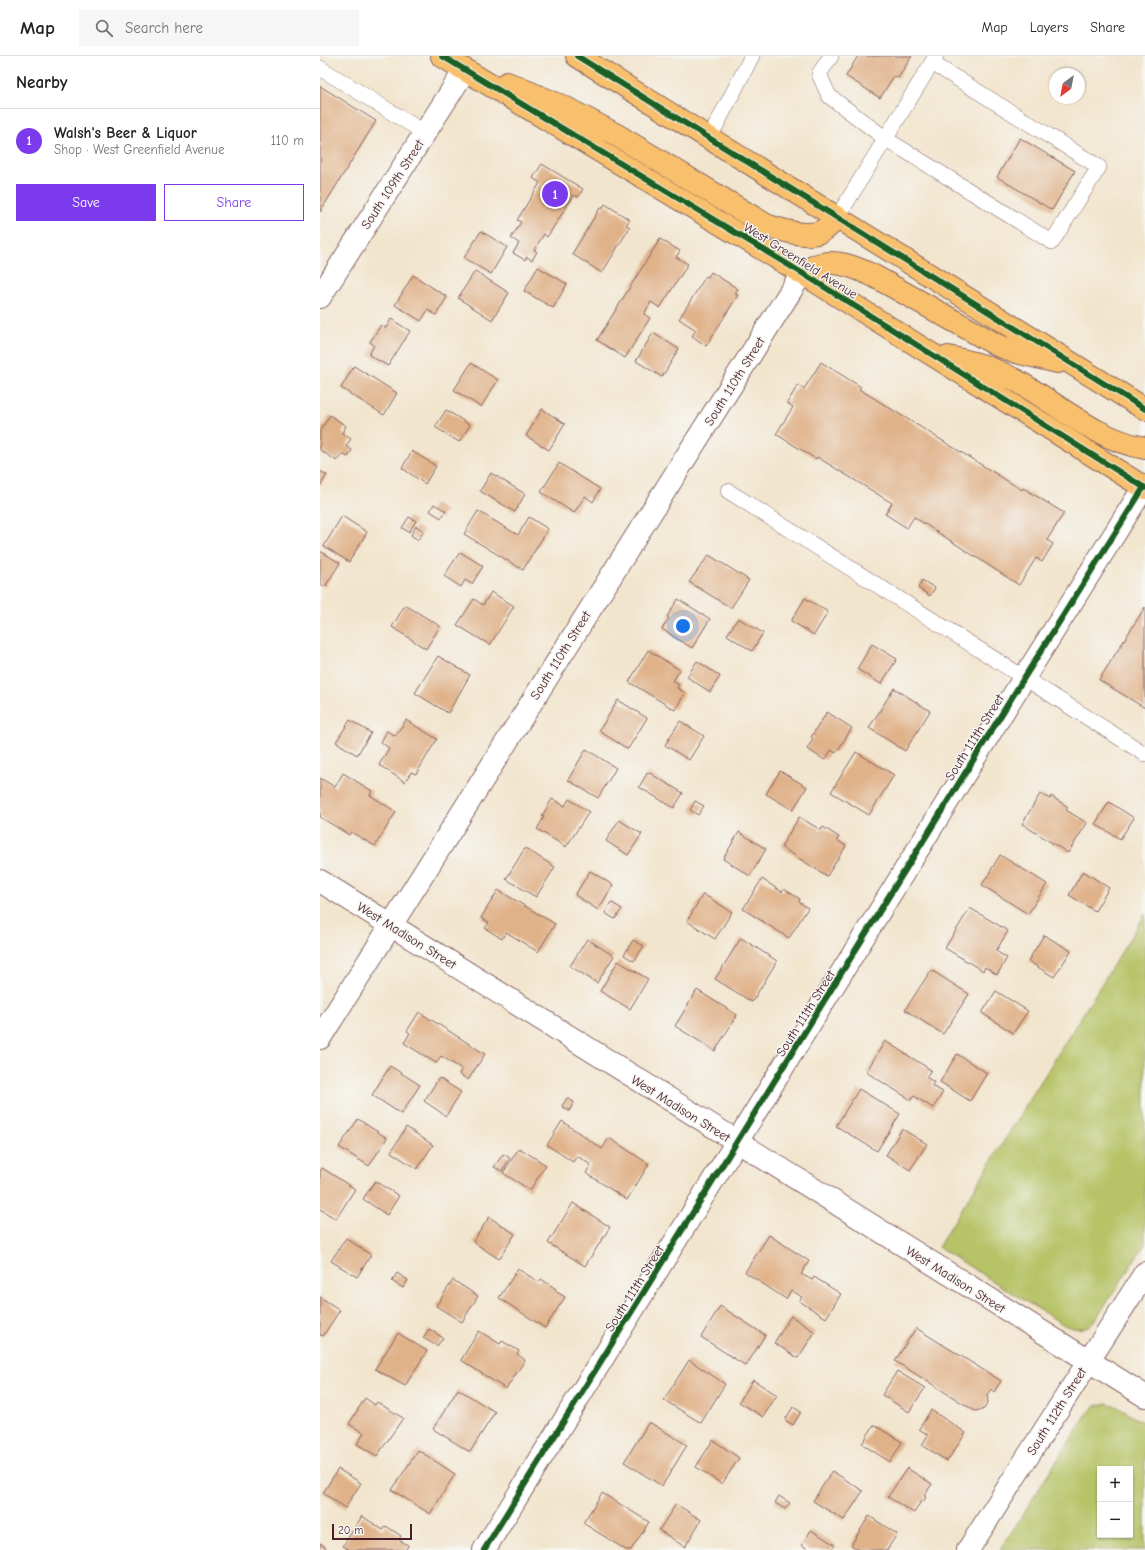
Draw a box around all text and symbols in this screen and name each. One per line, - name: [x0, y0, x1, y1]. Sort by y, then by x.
- search box: [79, 10, 359, 46]
- text: Map: [20, 17, 55, 39]
- icon: search: [93, 17, 115, 39]
- text: Search here: [125, 19, 203, 37]
- text: Map: [981, 19, 1008, 36]
- text: Layers: [1030, 19, 1068, 36]
- text: Share: [1090, 19, 1125, 36]
- north arrow: [1049, 68, 1085, 104]
- text: Nearby: [16, 73, 67, 92]
- text: Walsh's Beer & Liquor: [54, 124, 197, 142]
- text: 1: [26, 133, 32, 148]
- text: 110 m: [271, 133, 304, 148]
- street label: South 109th Street: [358, 136, 428, 232]
- text: Shop · West Greenfield Avenue: [54, 142, 224, 157]
- pin: 1: [542, 179, 568, 209]
- button: Save: [16, 184, 156, 221]
- button: Share: [164, 184, 304, 221]
- street label: West Greenfield Avenue: [741, 219, 861, 302]
- street label: South 110th Street: [701, 333, 768, 428]
- street label: South 110th Street: [527, 607, 594, 702]
- your location: [673, 616, 693, 636]
- street label: South 111th Street: [942, 690, 1008, 783]
- street label: West Madison Street: [354, 899, 460, 973]
- street label: South 111th Street: [773, 966, 839, 1059]
- street label: West Madison Street: [628, 1072, 734, 1146]
- street label: South 111th Street: [602, 1241, 668, 1334]
- street label: West Madison Street: [903, 1243, 1009, 1317]
- street label: South 112th Street: [1023, 1364, 1090, 1458]
- map controls: [1097, 1466, 1133, 1538]
- button: +: [1097, 1466, 1133, 1502]
- button: −: [1097, 1502, 1133, 1538]
- scale bar: [332, 1522, 412, 1541]
- text: 20 m: [338, 1524, 363, 1537]

